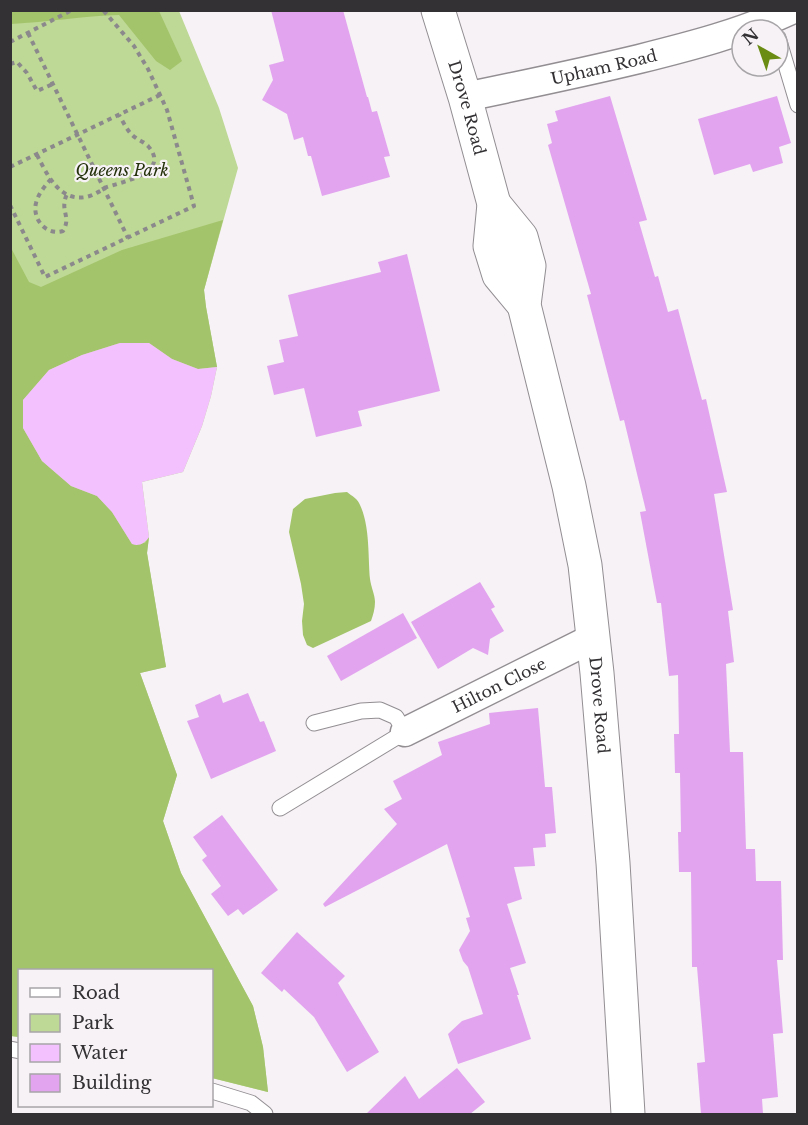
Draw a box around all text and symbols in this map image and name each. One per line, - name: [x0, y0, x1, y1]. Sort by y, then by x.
- north arrow: [730, 18, 790, 78]
- text: N: [738, 24, 763, 49]
- street label: Upham Road: [549, 45, 659, 89]
- street label: Drove Road: [444, 58, 490, 157]
- park label: Queens Park: [76, 160, 168, 180]
- street label: Hilton Close: [449, 653, 549, 717]
- street label: Drove Road: [585, 655, 614, 755]
- legend: [18, 969, 213, 1107]
- text: Road: [72, 982, 120, 1004]
- text: Park: [72, 1012, 114, 1034]
- text: Water: [71, 1042, 128, 1064]
- text: Building: [72, 1072, 151, 1094]

